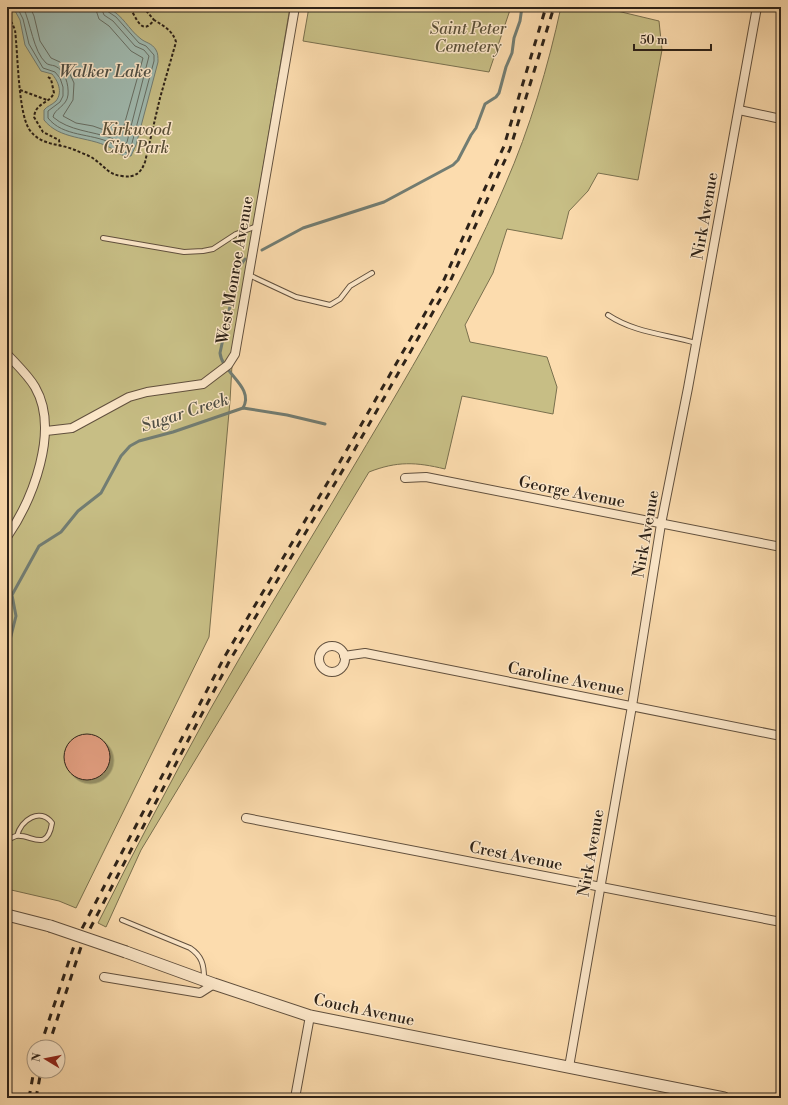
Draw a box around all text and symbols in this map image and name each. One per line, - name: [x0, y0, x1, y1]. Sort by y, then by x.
- park label: Saint Peter Cemetery: [430, 19, 508, 57]
- scale bar: [634, 26, 711, 52]
- text: 50 m: [640, 33, 668, 48]
- water label: Walker Lake: [59, 61, 151, 83]
- park label: Kirkwood City Park: [101, 120, 172, 158]
- street label: Nirk Avenue: [687, 171, 723, 261]
- street label: West Monroe Avenue: [212, 194, 258, 347]
- water label: Sugar Creek: [138, 388, 232, 438]
- street label: George Avenue: [517, 472, 627, 512]
- street label: Nirk Avenue: [628, 489, 664, 579]
- street label: Caroline Avenue: [506, 658, 626, 700]
- street label: Nirk Avenue: [573, 808, 609, 898]
- street label: Crest Avenue: [468, 837, 564, 875]
- street label: Couch Avenue: [312, 990, 416, 1030]
- north arrow: [26, 1039, 66, 1079]
- text: N: [29, 1052, 45, 1063]

